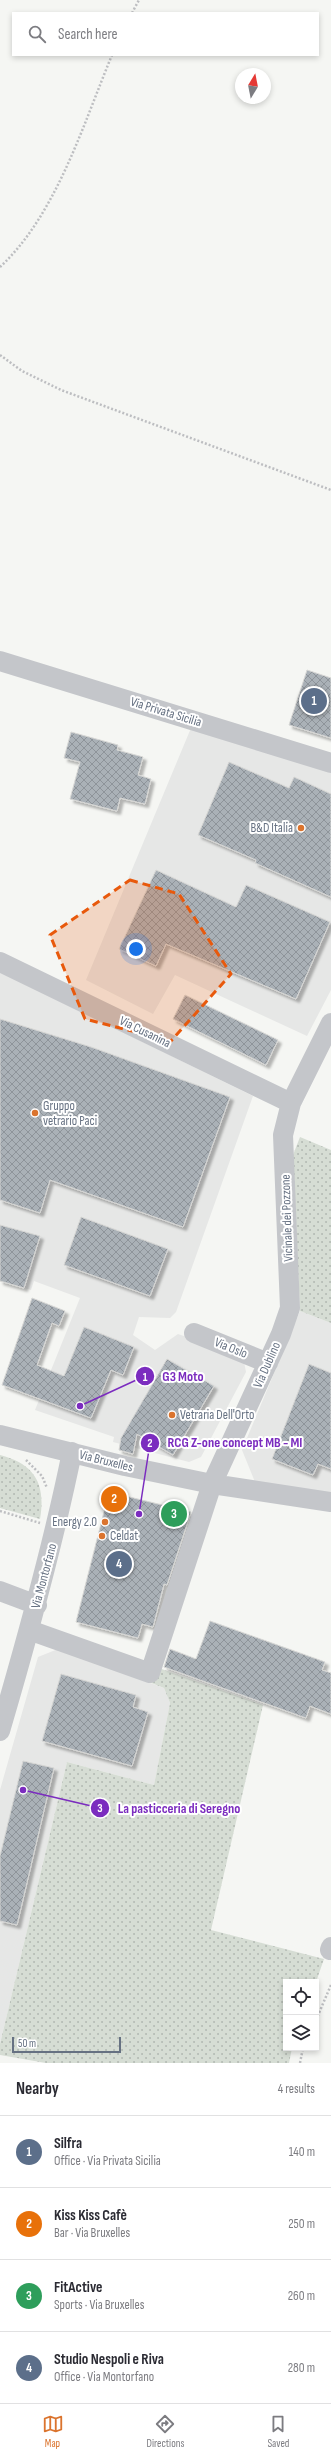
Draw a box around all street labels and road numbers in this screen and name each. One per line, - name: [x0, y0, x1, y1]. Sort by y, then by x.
- street label: Via Privata Sicilia: [129, 694, 203, 730]
- street label: Via Cusanina: [117, 1013, 173, 1051]
- street label: Vicinale dei Pozzone: [277, 1174, 297, 1262]
- street label: Via Oslo: [212, 1334, 250, 1362]
- street label: Via Dublino: [250, 1340, 284, 1390]
- street label: Via Bruxelles: [77, 1447, 135, 1475]
- street label: Via Montorfano: [28, 1542, 60, 1610]

